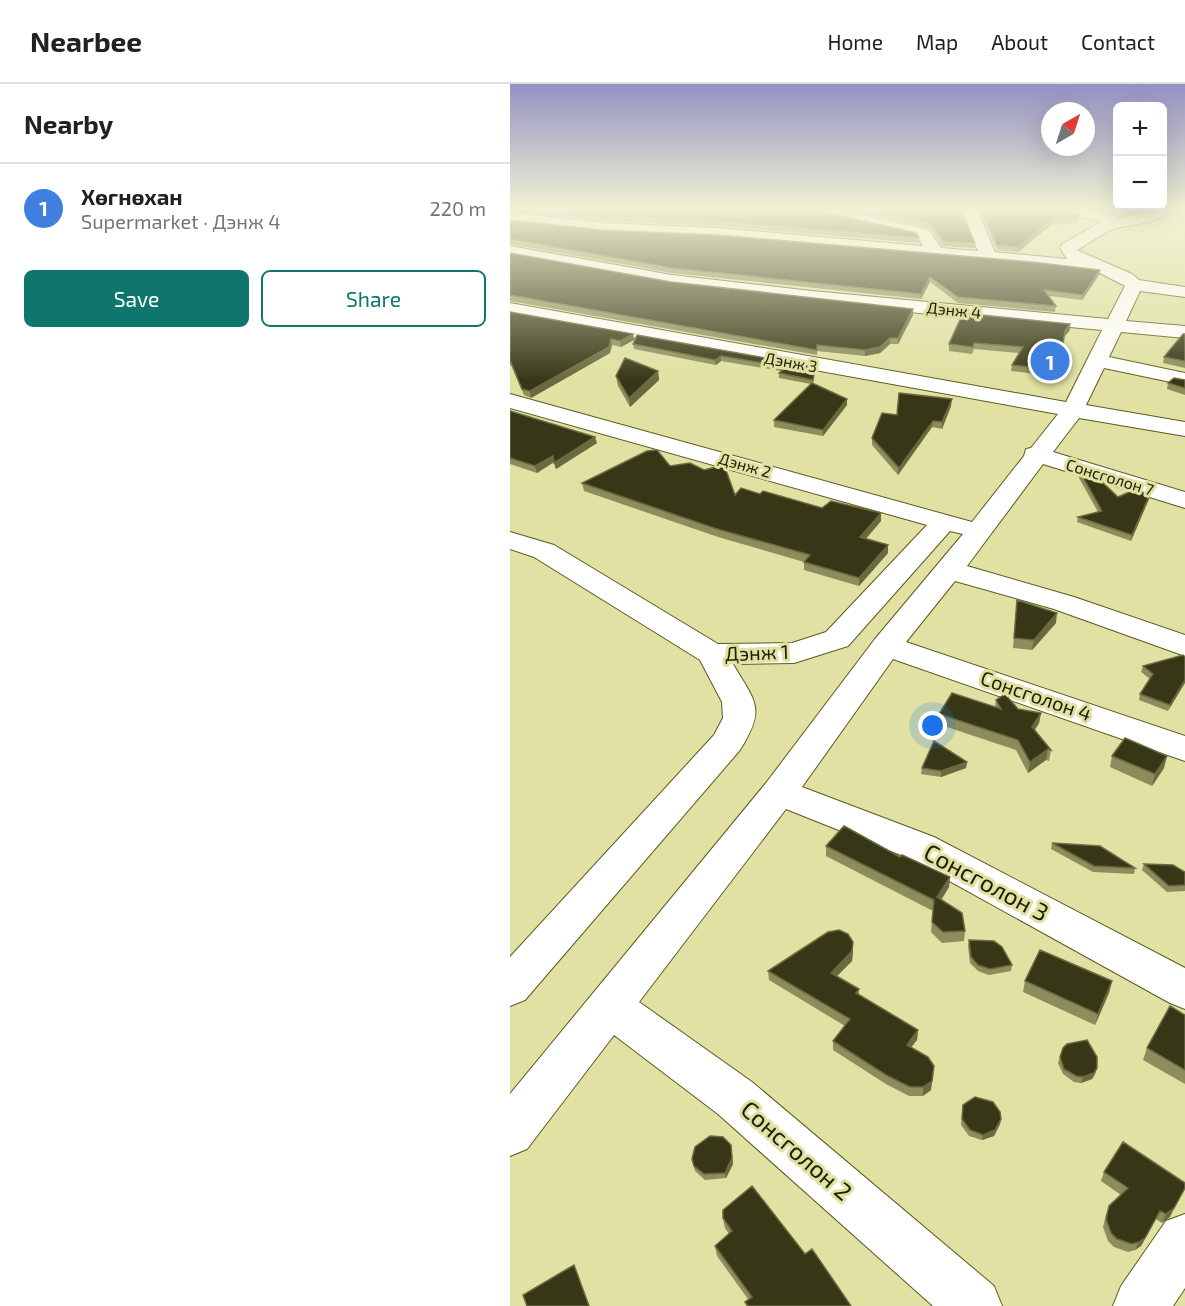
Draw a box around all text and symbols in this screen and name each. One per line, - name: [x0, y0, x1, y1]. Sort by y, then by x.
- text: Nearbee: [30, 24, 142, 58]
- text: Home: [827, 29, 883, 54]
- text: Map: [916, 29, 958, 54]
- text: About: [991, 29, 1048, 54]
- text: Contact: [1081, 29, 1155, 54]
- north arrow: [1041, 102, 1095, 156]
- map controls: [1113, 102, 1167, 210]
- button: +: [1113, 102, 1167, 156]
- text: Nearby: [24, 108, 113, 139]
- button: −: [1113, 156, 1167, 210]
- text: Хөгнөхан: [81, 183, 183, 209]
- text: 1: [39, 196, 48, 220]
- text: 220 m: [429, 196, 486, 220]
- text: Supermarket · Дэнж 4: [81, 209, 281, 233]
- button: Save: [24, 270, 249, 327]
- button: Share: [261, 270, 486, 327]
- street label: Дэнж 4: [926, 297, 982, 322]
- pin: 1: [1030, 338, 1070, 384]
- street label: Дэнж 3: [763, 347, 819, 376]
- street label: Дэнж 2: [717, 448, 774, 481]
- street label: Сонсголон 7: [1064, 454, 1156, 499]
- street label: Дэнж 1: [725, 639, 789, 665]
- street label: Сонсголон 4: [978, 665, 1095, 725]
- your location: [918, 711, 947, 740]
- street label: Сонсголон 3: [919, 837, 1054, 927]
- street label: Сонсголон 2: [736, 1094, 858, 1206]

